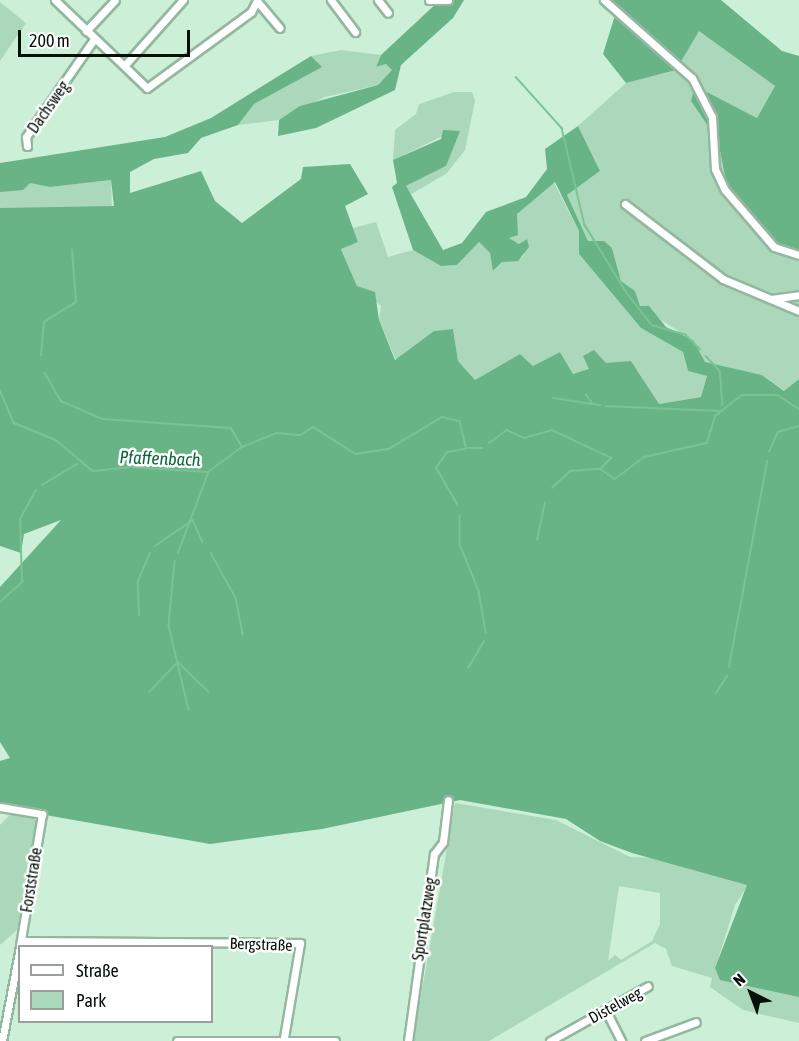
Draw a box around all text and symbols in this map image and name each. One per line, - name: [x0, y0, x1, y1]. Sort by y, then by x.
- scale bar: [21, 18, 194, 56]
- text: 200 m: [29, 30, 70, 51]
- street label: Dachsweg: [23, 77, 73, 137]
- water label: Pfaffenbach: [119, 447, 201, 471]
- street label: Forststraße: [16, 846, 46, 914]
- street label: Sportplatzweg: [408, 876, 440, 962]
- street label: Bergstraße: [229, 933, 293, 955]
- legend: [18, 945, 213, 1023]
- text: Straße: [76, 960, 119, 981]
- north arrow: [721, 963, 781, 1023]
- text: N: [729, 970, 748, 989]
- street label: Distelweg: [585, 983, 645, 1027]
- text: Park: [76, 990, 106, 1011]

